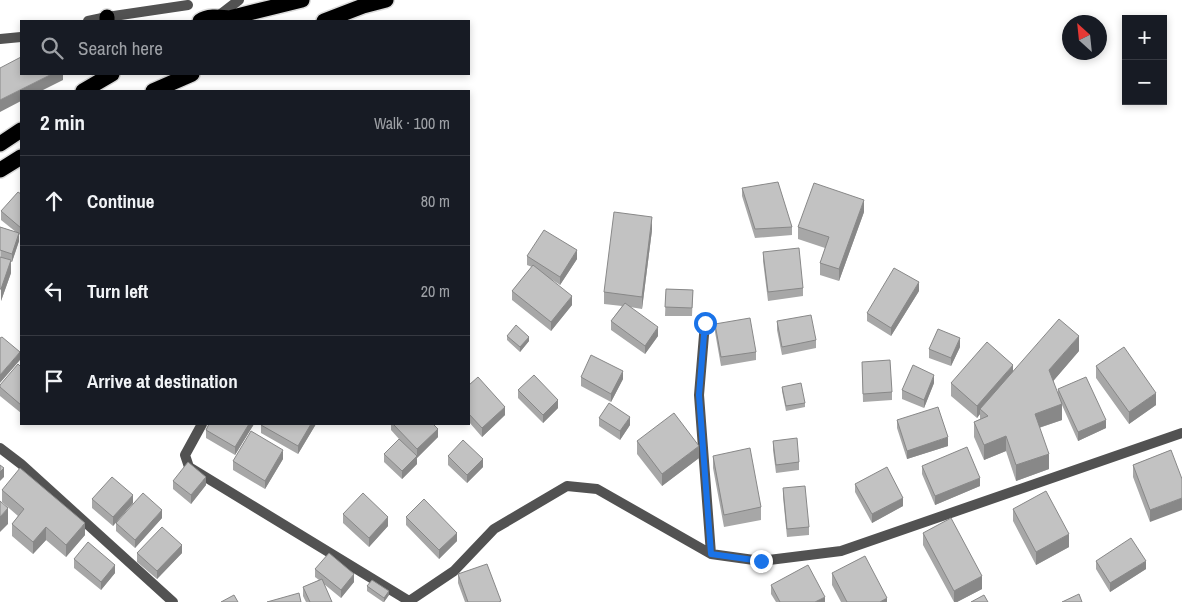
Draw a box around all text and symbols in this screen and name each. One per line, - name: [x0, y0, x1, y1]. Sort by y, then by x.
- north arrow: [1062, 15, 1107, 60]
- map controls: [1122, 15, 1167, 105]
- button: +: [1122, 15, 1167, 60]
- search box: [20, 20, 470, 75]
- icon: search: [38, 34, 66, 62]
- text: Search here: [78, 35, 163, 61]
- button: −: [1122, 60, 1167, 105]
- text: 2 min: [40, 108, 85, 137]
- text: Walk · 100 m: [374, 112, 450, 134]
- icon: ahead: [40, 187, 68, 215]
- text: Continue: [87, 188, 155, 214]
- text: 80 m: [421, 190, 450, 212]
- icon: left: [40, 277, 68, 305]
- text: Turn left: [87, 278, 148, 304]
- text: 20 m: [421, 280, 450, 302]
- route start: [694, 312, 717, 335]
- icon: arrive: [40, 367, 68, 395]
- text: Arrive at destination: [87, 368, 238, 394]
- route end: [750, 550, 773, 573]

